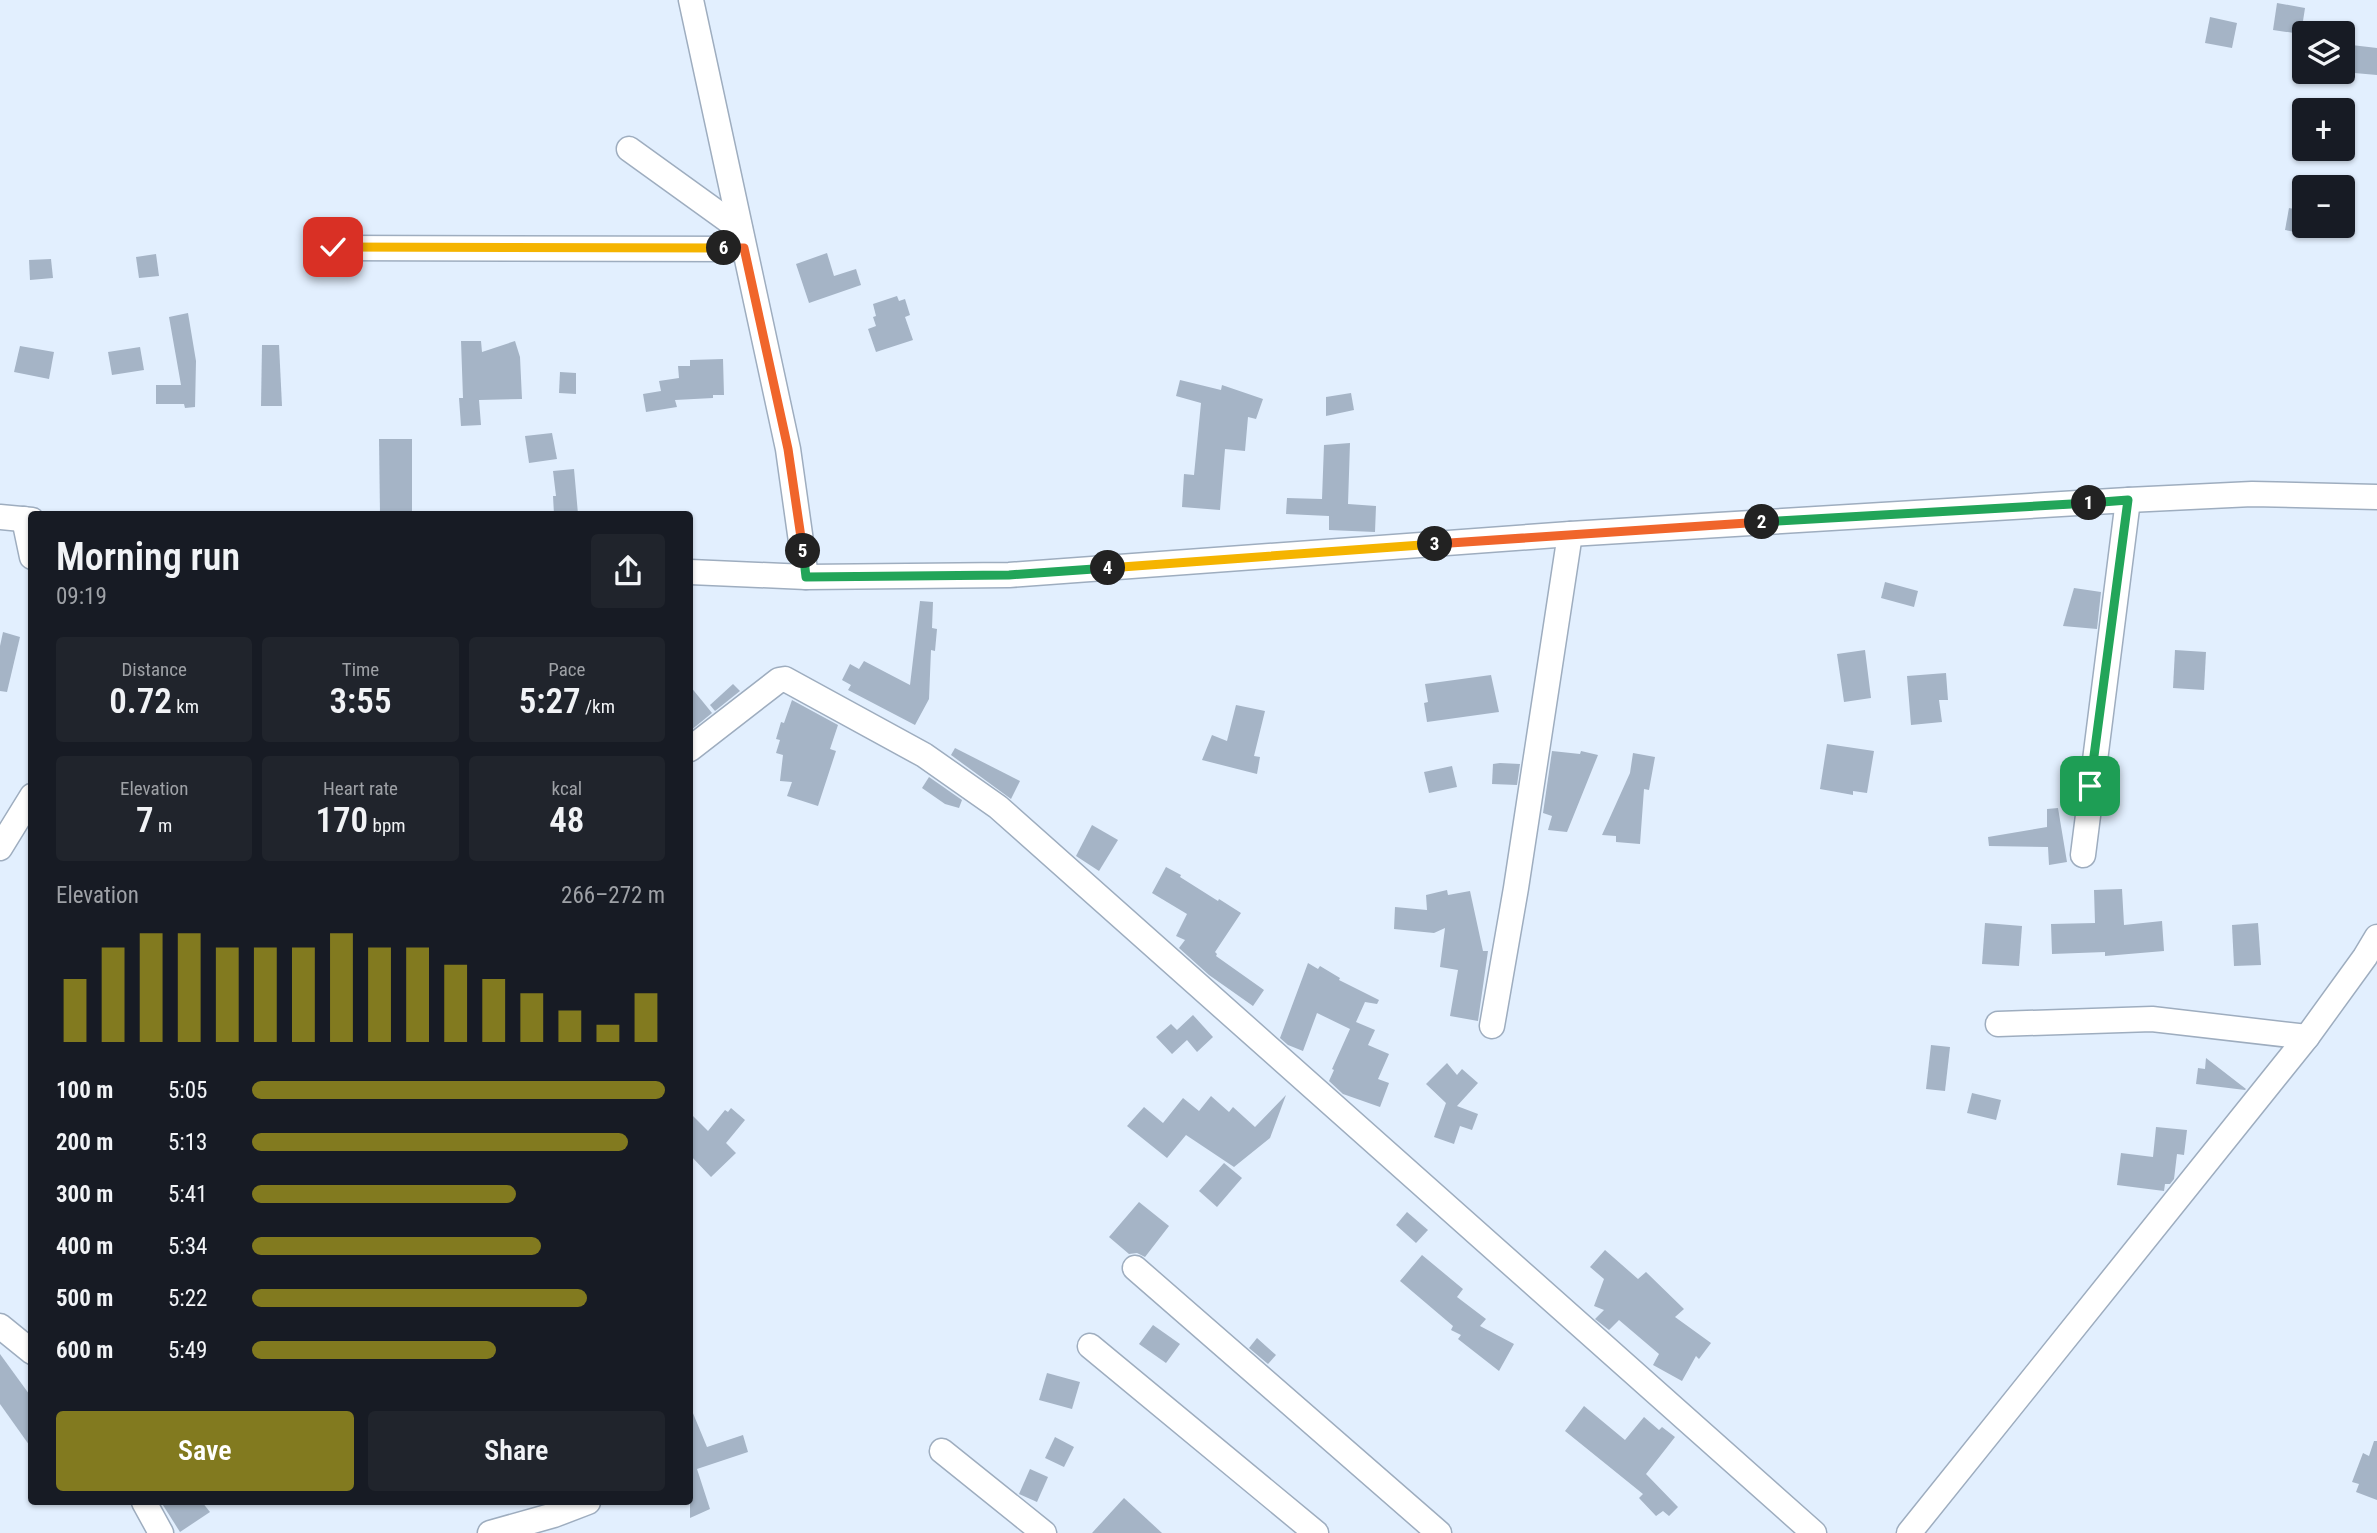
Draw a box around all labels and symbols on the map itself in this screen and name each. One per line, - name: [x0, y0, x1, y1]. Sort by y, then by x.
- pin: [303, 217, 363, 277]
- pin: 6: [706, 230, 742, 266]
- pin: 1: [2072, 486, 2106, 520]
- pin: 2: [1744, 504, 1780, 540]
- pin: 3: [1418, 526, 1452, 562]
- pin: 5: [786, 534, 820, 568]
- pin: 4: [1090, 550, 1126, 586]
- pin: [2060, 756, 2120, 816]

